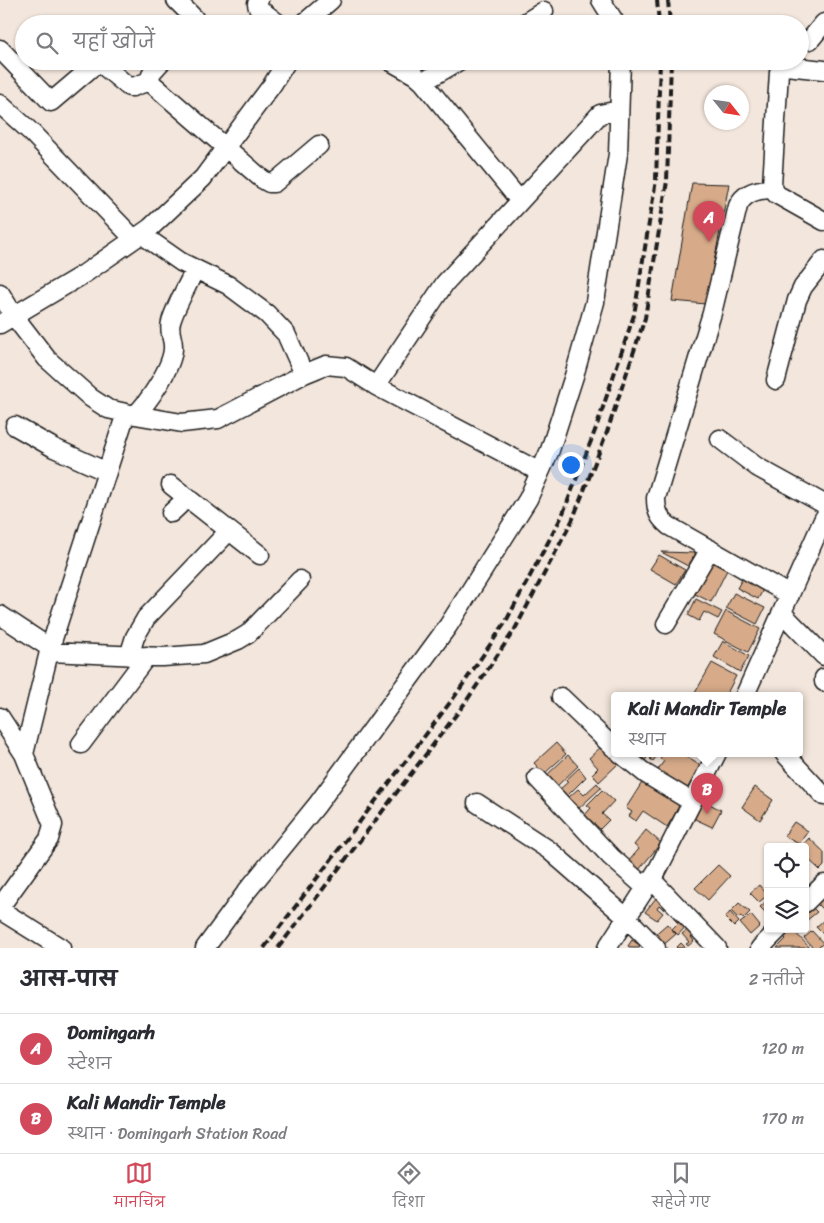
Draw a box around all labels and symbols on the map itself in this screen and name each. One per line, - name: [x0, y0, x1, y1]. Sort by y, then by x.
- north arrow: [704, 85, 749, 130]
- pin: A: [693, 201, 725, 242]
- your location: [558, 452, 584, 478]
- pin: B: [691, 773, 723, 814]

